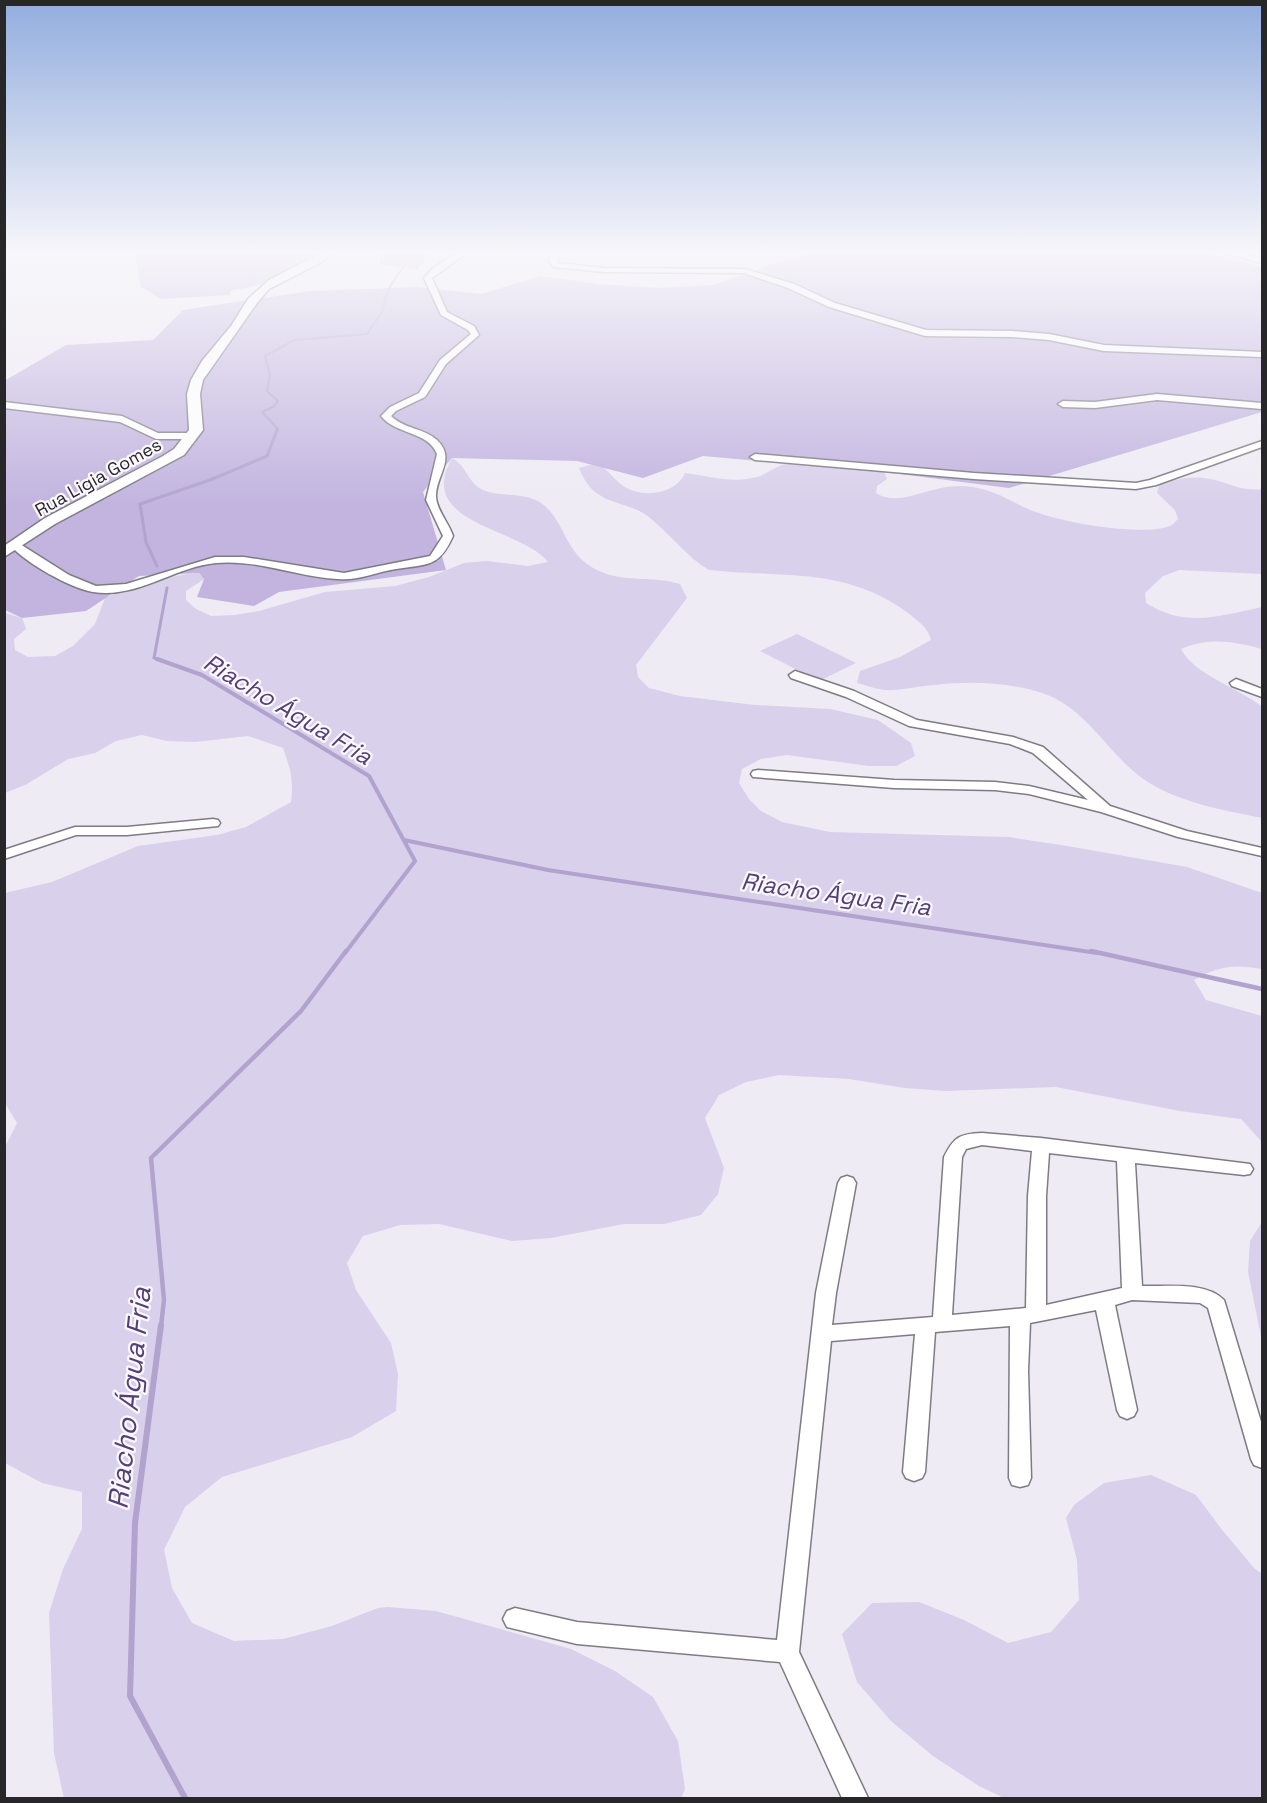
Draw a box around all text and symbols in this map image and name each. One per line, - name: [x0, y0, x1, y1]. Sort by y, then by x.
- street label: Rua Ligia Gomes: [31, 433, 165, 521]
- water label: Riacho Água Fria: [198, 646, 378, 772]
- water label: Riacho Água Fria: [739, 865, 933, 923]
- water label: Riacho Água Fria: [99, 1284, 159, 1511]

